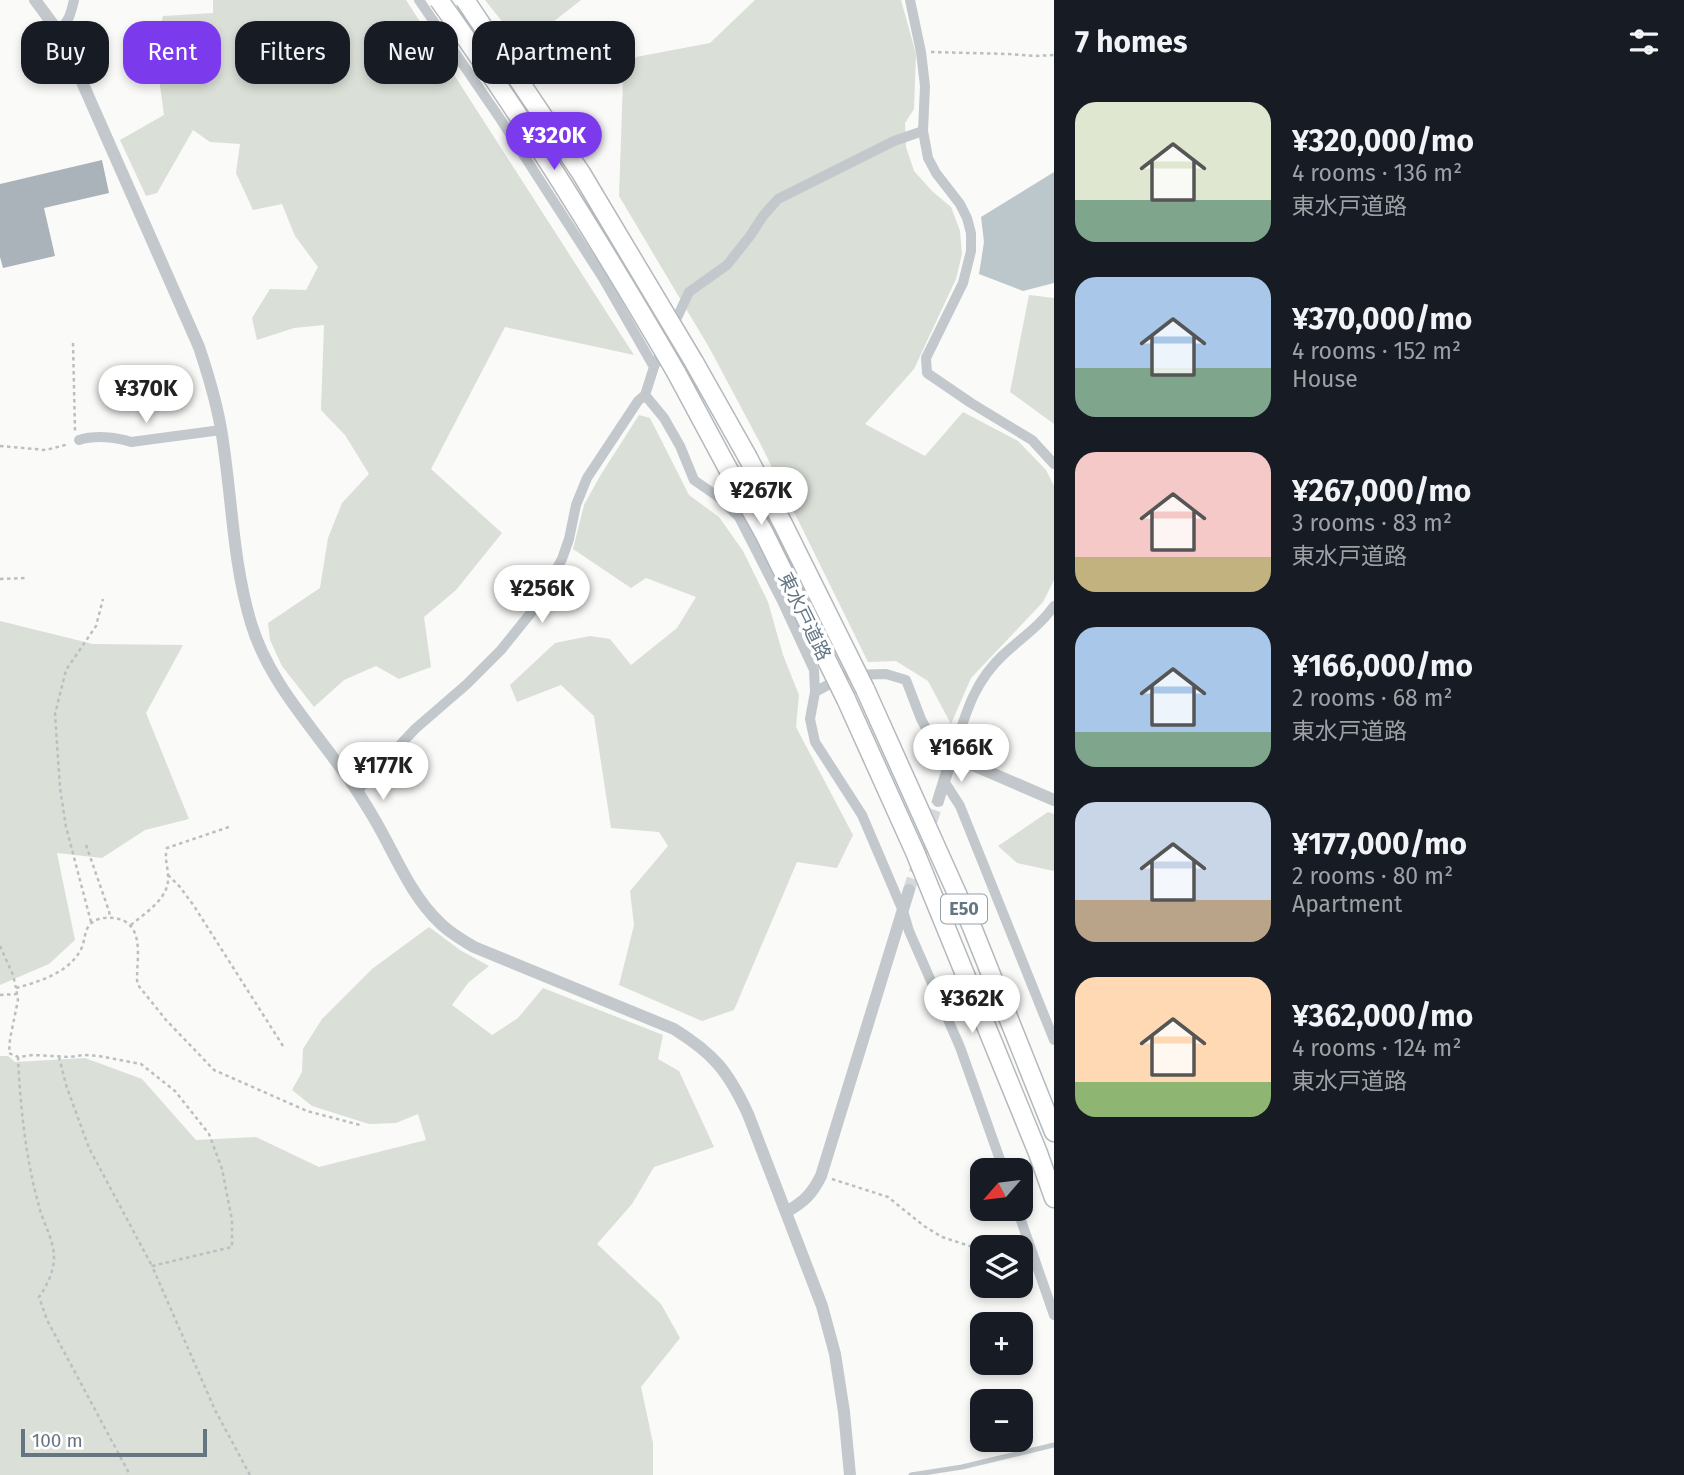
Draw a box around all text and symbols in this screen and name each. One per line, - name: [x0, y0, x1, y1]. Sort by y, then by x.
- chip: Buy: [21, 21, 109, 84]
- chip: Rent: [123, 21, 221, 84]
- chip: Filters: [235, 21, 350, 84]
- chip: New: [364, 21, 458, 84]
- chip: Apartment: [472, 21, 635, 84]
- icon: filters: [1625, 23, 1663, 61]
- text: 7 homes: [1075, 24, 1187, 60]
- pin: ¥320K: [505, 113, 603, 172]
- text: ¥320K: [522, 121, 586, 149]
- text: ¥320,000/mo: [1292, 123, 1474, 159]
- icon: home: [1131, 130, 1215, 214]
- text: 4 rooms · 136 m²: [1292, 159, 1462, 187]
- text: 東水戸道路: [1292, 192, 1407, 220]
- text: ¥370,000/mo: [1292, 301, 1472, 337]
- icon: home: [1131, 305, 1215, 389]
- text: 4 rooms · 152 m²: [1292, 337, 1461, 365]
- text: House: [1292, 365, 1358, 393]
- pin: ¥370K: [97, 366, 195, 425]
- text: ¥370K: [114, 374, 178, 402]
- pin: ¥267K: [712, 468, 810, 527]
- text: ¥267,000/mo: [1292, 473, 1471, 509]
- text: ¥267K: [730, 476, 792, 504]
- icon: home: [1131, 480, 1215, 564]
- text: 3 rooms · 83 m²: [1292, 509, 1452, 537]
- text: 東水戸道路: [1292, 542, 1407, 570]
- pin: ¥256K: [493, 566, 591, 625]
- street label: 東水戸道路: [773, 568, 836, 664]
- text: ¥256K: [510, 574, 574, 602]
- text: ¥166,000/mo: [1292, 648, 1473, 684]
- icon: home: [1131, 655, 1215, 739]
- text: 2 rooms · 68 m²: [1292, 684, 1453, 712]
- text: 東水戸道路: [1292, 717, 1407, 745]
- pin: ¥166K: [912, 724, 1010, 784]
- text: ¥166K: [929, 733, 993, 761]
- pin: ¥177K: [334, 742, 432, 802]
- text: ¥177K: [353, 751, 413, 779]
- text: ¥177,000/mo: [1292, 826, 1467, 862]
- icon: home: [1131, 830, 1215, 914]
- text: 2 rooms · 80 m²: [1292, 862, 1453, 890]
- text: Apartment: [1292, 890, 1402, 918]
- road number: E50: [941, 894, 987, 924]
- pin: ¥362K: [923, 976, 1021, 1035]
- text: ¥362K: [940, 984, 1004, 1012]
- text: ¥362,000/mo: [1292, 998, 1473, 1034]
- icon: home: [1131, 1005, 1215, 1089]
- text: 4 rooms · 124 m²: [1292, 1034, 1461, 1062]
- text: 東水戸道路: [1292, 1067, 1407, 1095]
- north arrow: [970, 1158, 1032, 1222]
- map controls: [970, 1158, 1033, 1452]
- button: layers: [970, 1235, 1033, 1298]
- button: +: [970, 1312, 1033, 1375]
- button: −: [970, 1389, 1033, 1452]
- scale bar: [21, 1426, 206, 1458]
- text: 100 m: [32, 1429, 83, 1452]

